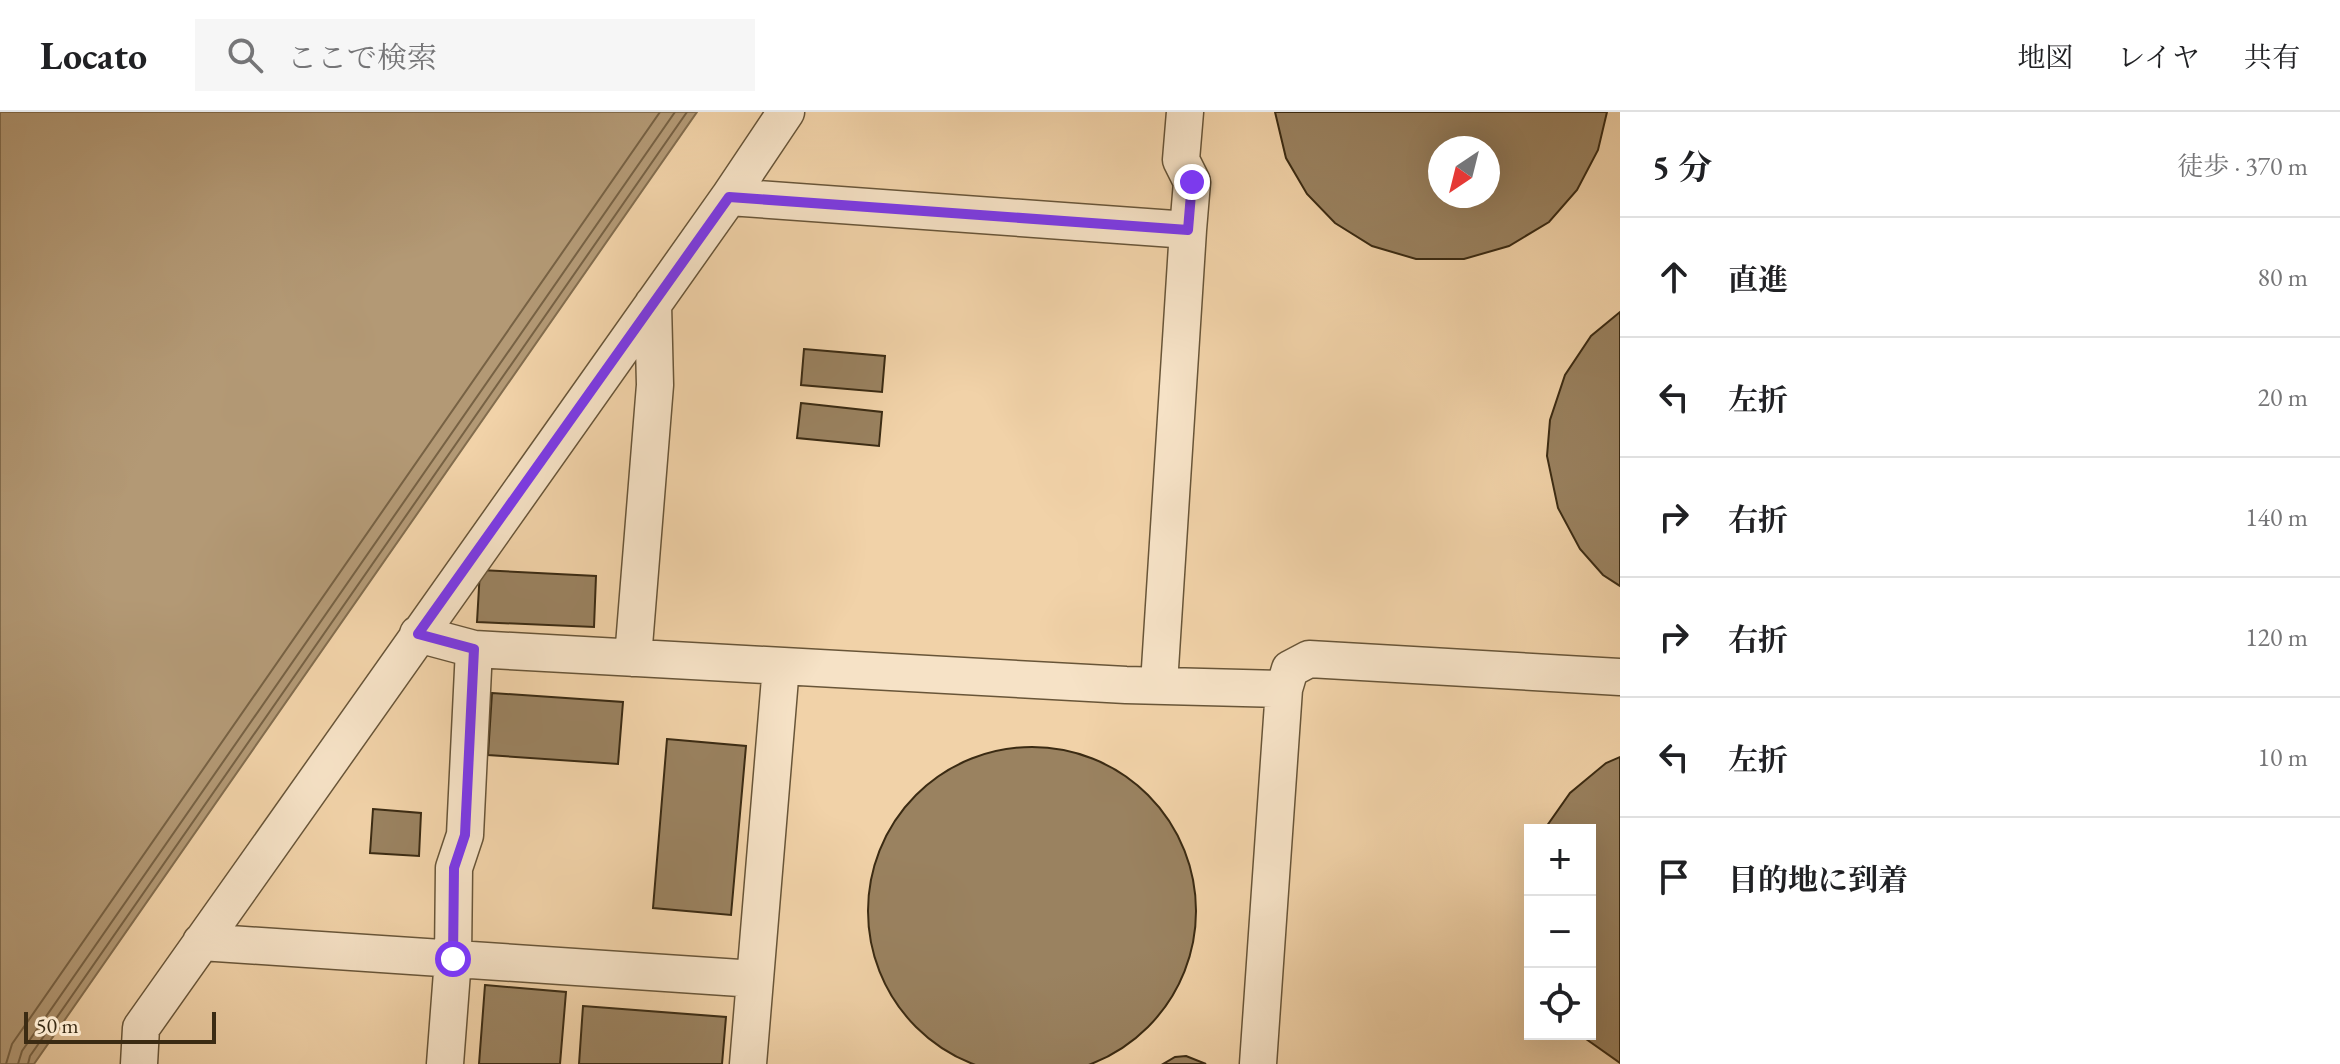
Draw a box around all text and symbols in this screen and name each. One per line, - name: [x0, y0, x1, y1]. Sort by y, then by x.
- search box: [195, 19, 755, 91]
- text: Locato: [40, 31, 147, 80]
- icon: search: [223, 33, 267, 77]
- text: ここで検索: [287, 38, 437, 77]
- text: 地図: [2017, 39, 2073, 75]
- text: レイヤ: [2117, 39, 2200, 75]
- text: 共有: [2244, 39, 2300, 75]
- north arrow: [1428, 136, 1500, 208]
- text: 5 分: [1652, 145, 1712, 189]
- text: 徒歩 · 370 m: [2178, 149, 2308, 183]
- route end: [1174, 164, 1210, 200]
- icon: ahead: [1652, 255, 1696, 299]
- text: 直進: [1728, 260, 1788, 299]
- text: 80 m: [2258, 260, 2308, 294]
- icon: left: [1652, 375, 1696, 419]
- text: 左折: [1728, 380, 1788, 419]
- text: 20 m: [2258, 380, 2308, 414]
- icon: right: [1652, 495, 1696, 539]
- text: 右折: [1728, 500, 1788, 539]
- text: 140 m: [2245, 500, 2308, 534]
- icon: right: [1652, 615, 1696, 659]
- text: 右折: [1728, 620, 1788, 659]
- text: 120 m: [2245, 620, 2308, 654]
- icon: left: [1652, 735, 1696, 779]
- text: 左折: [1728, 740, 1788, 779]
- text: 10 m: [2258, 740, 2308, 774]
- map controls: [1524, 824, 1596, 1040]
- button: +: [1524, 824, 1596, 896]
- icon: arrive: [1652, 855, 1696, 899]
- text: 目的地に到着: [1728, 860, 1908, 899]
- button: −: [1524, 896, 1596, 968]
- route start: [435, 941, 471, 977]
- button: locate: [1524, 968, 1596, 1040]
- scale bar: [24, 1008, 216, 1044]
- text: 50 m: [36, 1011, 79, 1040]

